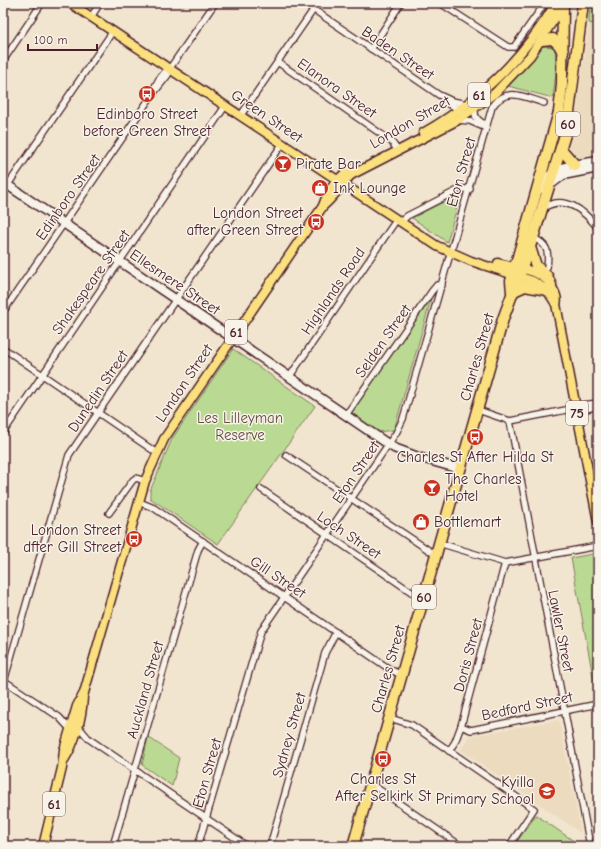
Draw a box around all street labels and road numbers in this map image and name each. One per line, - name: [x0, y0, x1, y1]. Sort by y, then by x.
- street label: Baden Street: [358, 22, 438, 84]
- street label: Elanora Street: [294, 54, 381, 122]
- road number: 61: [468, 83, 490, 107]
- street label: Green Street: [228, 86, 307, 147]
- street label: London Street: [366, 91, 454, 152]
- road number: 60: [556, 112, 580, 136]
- street label: Eton Street: [442, 134, 480, 209]
- street label: Edinboro Street: [32, 150, 105, 243]
- street label: Shakespeare Street: [48, 226, 134, 338]
- street label: Highlands Road: [297, 244, 369, 338]
- street label: Ellesmere Street: [126, 245, 224, 319]
- street label: Selden Street: [351, 300, 415, 381]
- street label: Charles Street: [456, 310, 498, 403]
- road number: 61: [225, 320, 247, 344]
- street label: London Street: [151, 340, 217, 425]
- street label: Dunedin Street: [64, 346, 132, 435]
- road number: 75: [566, 401, 588, 425]
- street label: Eton Street: [328, 437, 384, 507]
- street label: Loch Street: [314, 507, 385, 563]
- street label: Gill Street: [247, 552, 310, 603]
- road number: 60: [412, 585, 436, 609]
- street label: Lawler Street: [544, 588, 578, 674]
- street label: Doris Street: [450, 616, 487, 694]
- street label: Charles Street: [367, 622, 409, 715]
- street label: Auckland Street: [122, 638, 168, 741]
- street label: Bedford Street: [480, 687, 575, 724]
- street label: Sydney Street: [268, 690, 310, 780]
- street label: Eton Street: [188, 735, 226, 810]
- road number: 61: [43, 792, 65, 816]

